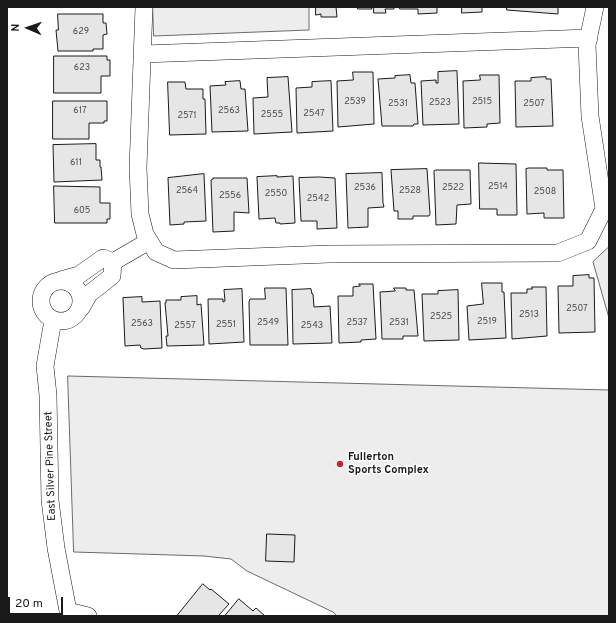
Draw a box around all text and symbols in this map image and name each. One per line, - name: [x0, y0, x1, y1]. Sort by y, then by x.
- north arrow: [8, 8, 48, 48]
- text: N: [9, 23, 23, 32]
- house number: 629: [73, 27, 89, 37]
- house number: 623: [74, 63, 90, 73]
- house number: 2539: [344, 97, 366, 107]
- house number: 2515: [472, 97, 492, 107]
- house number: 2523: [429, 98, 451, 108]
- house number: 2531: [388, 99, 408, 109]
- house number: 2507: [523, 99, 545, 109]
- house number: 617: [73, 106, 87, 116]
- house number: 2563: [218, 106, 240, 116]
- house number: 2547: [303, 109, 325, 119]
- house number: 2555: [261, 110, 283, 120]
- house number: 2571: [177, 111, 197, 121]
- house number: 611: [70, 158, 82, 168]
- house number: 2514: [488, 182, 508, 192]
- house number: 2536: [354, 183, 376, 193]
- house number: 2522: [442, 183, 464, 193]
- house number: 2564: [176, 186, 198, 196]
- house number: 2528: [399, 186, 421, 196]
- house number: 2508: [534, 187, 556, 197]
- house number: 2550: [265, 189, 287, 199]
- house number: 2556: [219, 191, 241, 201]
- house number: 2542: [307, 194, 329, 204]
- house number: 605: [74, 206, 90, 216]
- house number: 2507: [566, 304, 588, 314]
- house number: 2513: [519, 310, 539, 320]
- house number: 2525: [430, 312, 452, 322]
- house number: 2519: [477, 317, 497, 327]
- house number: 2549: [257, 318, 279, 328]
- house number: 2537: [346, 318, 368, 328]
- house number: 2531: [389, 318, 409, 328]
- house number: 2563: [131, 319, 153, 329]
- house number: 2551: [216, 320, 236, 330]
- house number: 2557: [174, 321, 196, 331]
- house number: 2543: [301, 321, 323, 331]
- street label: East Silver Pine Street: [42, 411, 60, 521]
- place label: Fullerton Sports Complex: [348, 451, 429, 477]
- marker: Fullerton Sports Complex: [335, 459, 345, 469]
- scale bar: [10, 589, 65, 615]
- text: 20 m: [15, 596, 43, 612]

